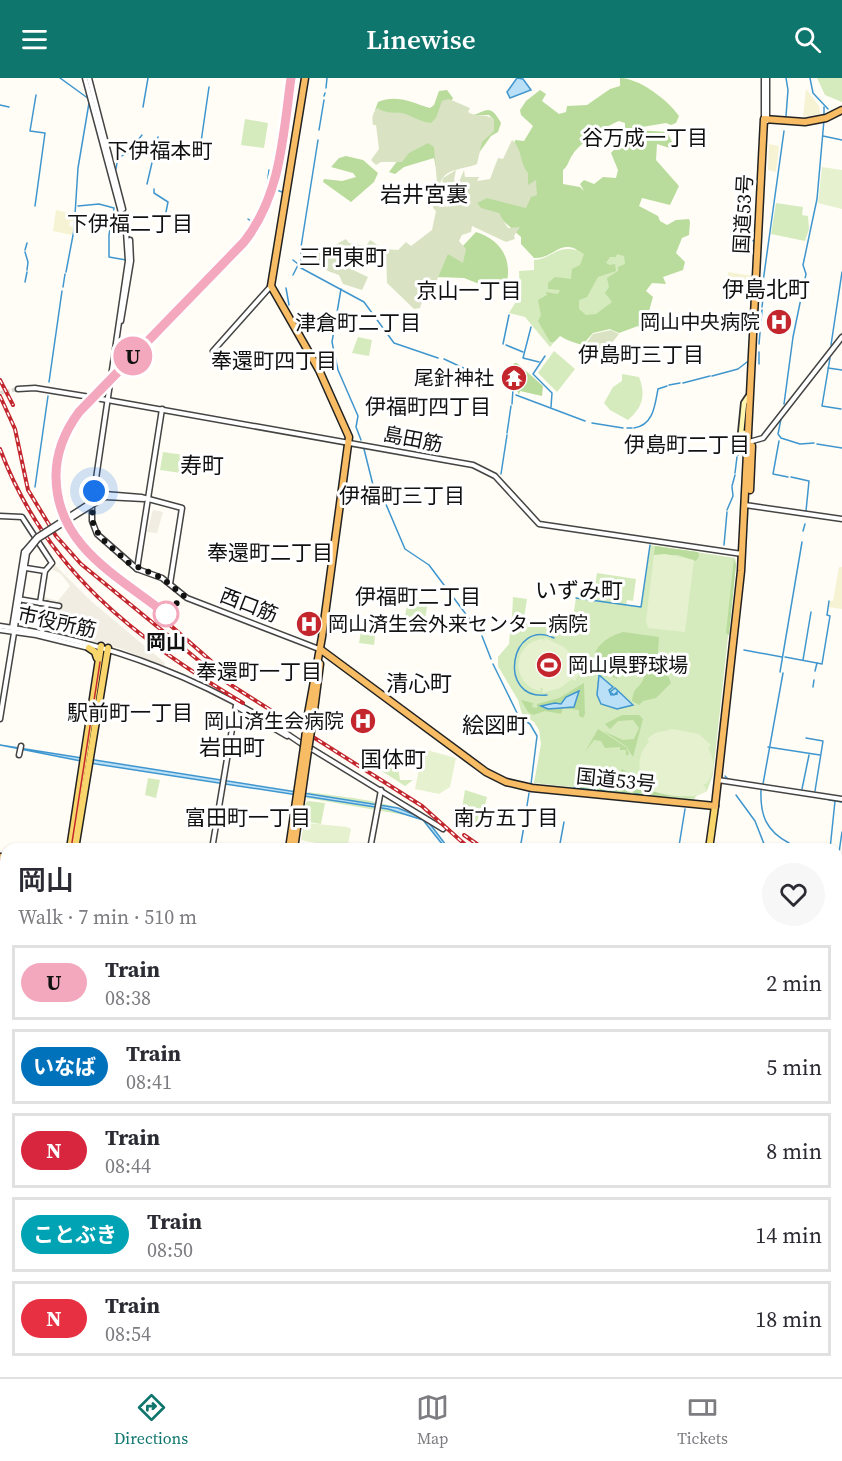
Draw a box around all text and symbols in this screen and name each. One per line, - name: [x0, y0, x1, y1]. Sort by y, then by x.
- text: Linewise: [366, 21, 476, 58]
- icon: menu: [18, 23, 51, 56]
- icon: search: [791, 23, 824, 56]
- district label: 谷万成一丁目: [582, 123, 708, 152]
- district label: 下伊福本町: [108, 136, 213, 165]
- street label: 国道53号: [727, 173, 759, 255]
- district label: 岩井宮裏: [380, 179, 468, 209]
- district label: 下伊福二丁目: [67, 209, 193, 238]
- district label: 三門東町: [299, 242, 387, 272]
- district label: 伊島北町: [722, 274, 810, 304]
- district label: 京山一丁目: [417, 276, 522, 305]
- hospital icon: 岡山中央病院: [764, 307, 794, 337]
- district label: 津倉町二丁目: [295, 308, 421, 337]
- place label: 岡山中央病院: [640, 308, 760, 336]
- line badge: U: [114, 336, 152, 376]
- district label: 伊島町三丁目: [578, 340, 704, 369]
- text: U: [125, 342, 141, 371]
- district label: 奉還町四丁目: [211, 346, 337, 375]
- temple icon: 尾針神社: [499, 363, 529, 393]
- place label: 尾針神社: [414, 364, 494, 392]
- district label: 伊福町四丁目: [365, 392, 491, 421]
- street label: 島田筋: [381, 420, 445, 458]
- district label: 伊島町二丁目: [624, 430, 750, 459]
- district label: 寿町: [180, 450, 224, 480]
- your location: [79, 476, 109, 506]
- district label: 伊福町三丁目: [339, 481, 465, 510]
- district label: 奉還町二丁目: [207, 538, 333, 567]
- district label: いずみ町: [535, 575, 623, 605]
- street label: 西口筋: [216, 581, 282, 629]
- district label: 伊福町二丁目: [355, 582, 481, 611]
- street label: 市役所筋: [15, 600, 99, 644]
- marker: 岡山: [153, 601, 179, 627]
- hospital icon: 岡山済生会外来センター病院: [294, 609, 324, 639]
- place label: 岡山済生会外来センター病院: [328, 610, 588, 638]
- place label: 岡山: [146, 628, 186, 656]
- sports icon: 岡山県野球場: [534, 650, 564, 680]
- place label: 岡山県野球場: [568, 651, 688, 679]
- district label: 奉還町一丁目: [196, 657, 322, 686]
- district label: 清心町: [386, 668, 452, 698]
- district label: 駅前町一丁目: [67, 698, 193, 727]
- hospital icon: 岡山済生会病院: [348, 706, 378, 736]
- place label: 岡山済生会病院: [204, 707, 344, 735]
- district label: 絵図町: [462, 710, 528, 740]
- district label: 岩田町: [199, 732, 265, 762]
- district label: 国体町: [360, 744, 426, 774]
- street label: 国道53号: [575, 762, 657, 798]
- district label: 富田町一丁目: [185, 803, 311, 832]
- district label: 南方五丁目: [454, 803, 559, 832]
- text: 岡山: [18, 861, 74, 899]
- button: heart: [762, 863, 825, 926]
- text: Walk · 7 min · 510 m: [18, 903, 197, 931]
- text: Train: [105, 954, 160, 984]
- text: U: [46, 968, 62, 997]
- text: 2 min: [766, 968, 822, 998]
- text: 08:38: [105, 984, 151, 1012]
- text: Train: [126, 1038, 181, 1068]
- text: いなば: [33, 1052, 96, 1081]
- text: 5 min: [766, 1052, 822, 1082]
- text: 08:41: [126, 1068, 172, 1096]
- text: Train: [105, 1122, 160, 1152]
- text: N: [46, 1136, 62, 1165]
- text: 8 min: [766, 1136, 822, 1166]
- text: 08:44: [105, 1152, 151, 1180]
- text: Train: [147, 1206, 202, 1236]
- text: ことぶき: [33, 1220, 117, 1249]
- text: 14 min: [755, 1220, 822, 1250]
- text: 08:50: [147, 1236, 193, 1264]
- text: Train: [105, 1290, 160, 1320]
- text: N: [46, 1304, 62, 1333]
- text: 18 min: [755, 1304, 822, 1334]
- text: 08:54: [105, 1320, 151, 1348]
- tab: Directions: [114, 1391, 188, 1449]
- tab: Map: [416, 1391, 449, 1449]
- tab: Tickets: [677, 1391, 728, 1449]

